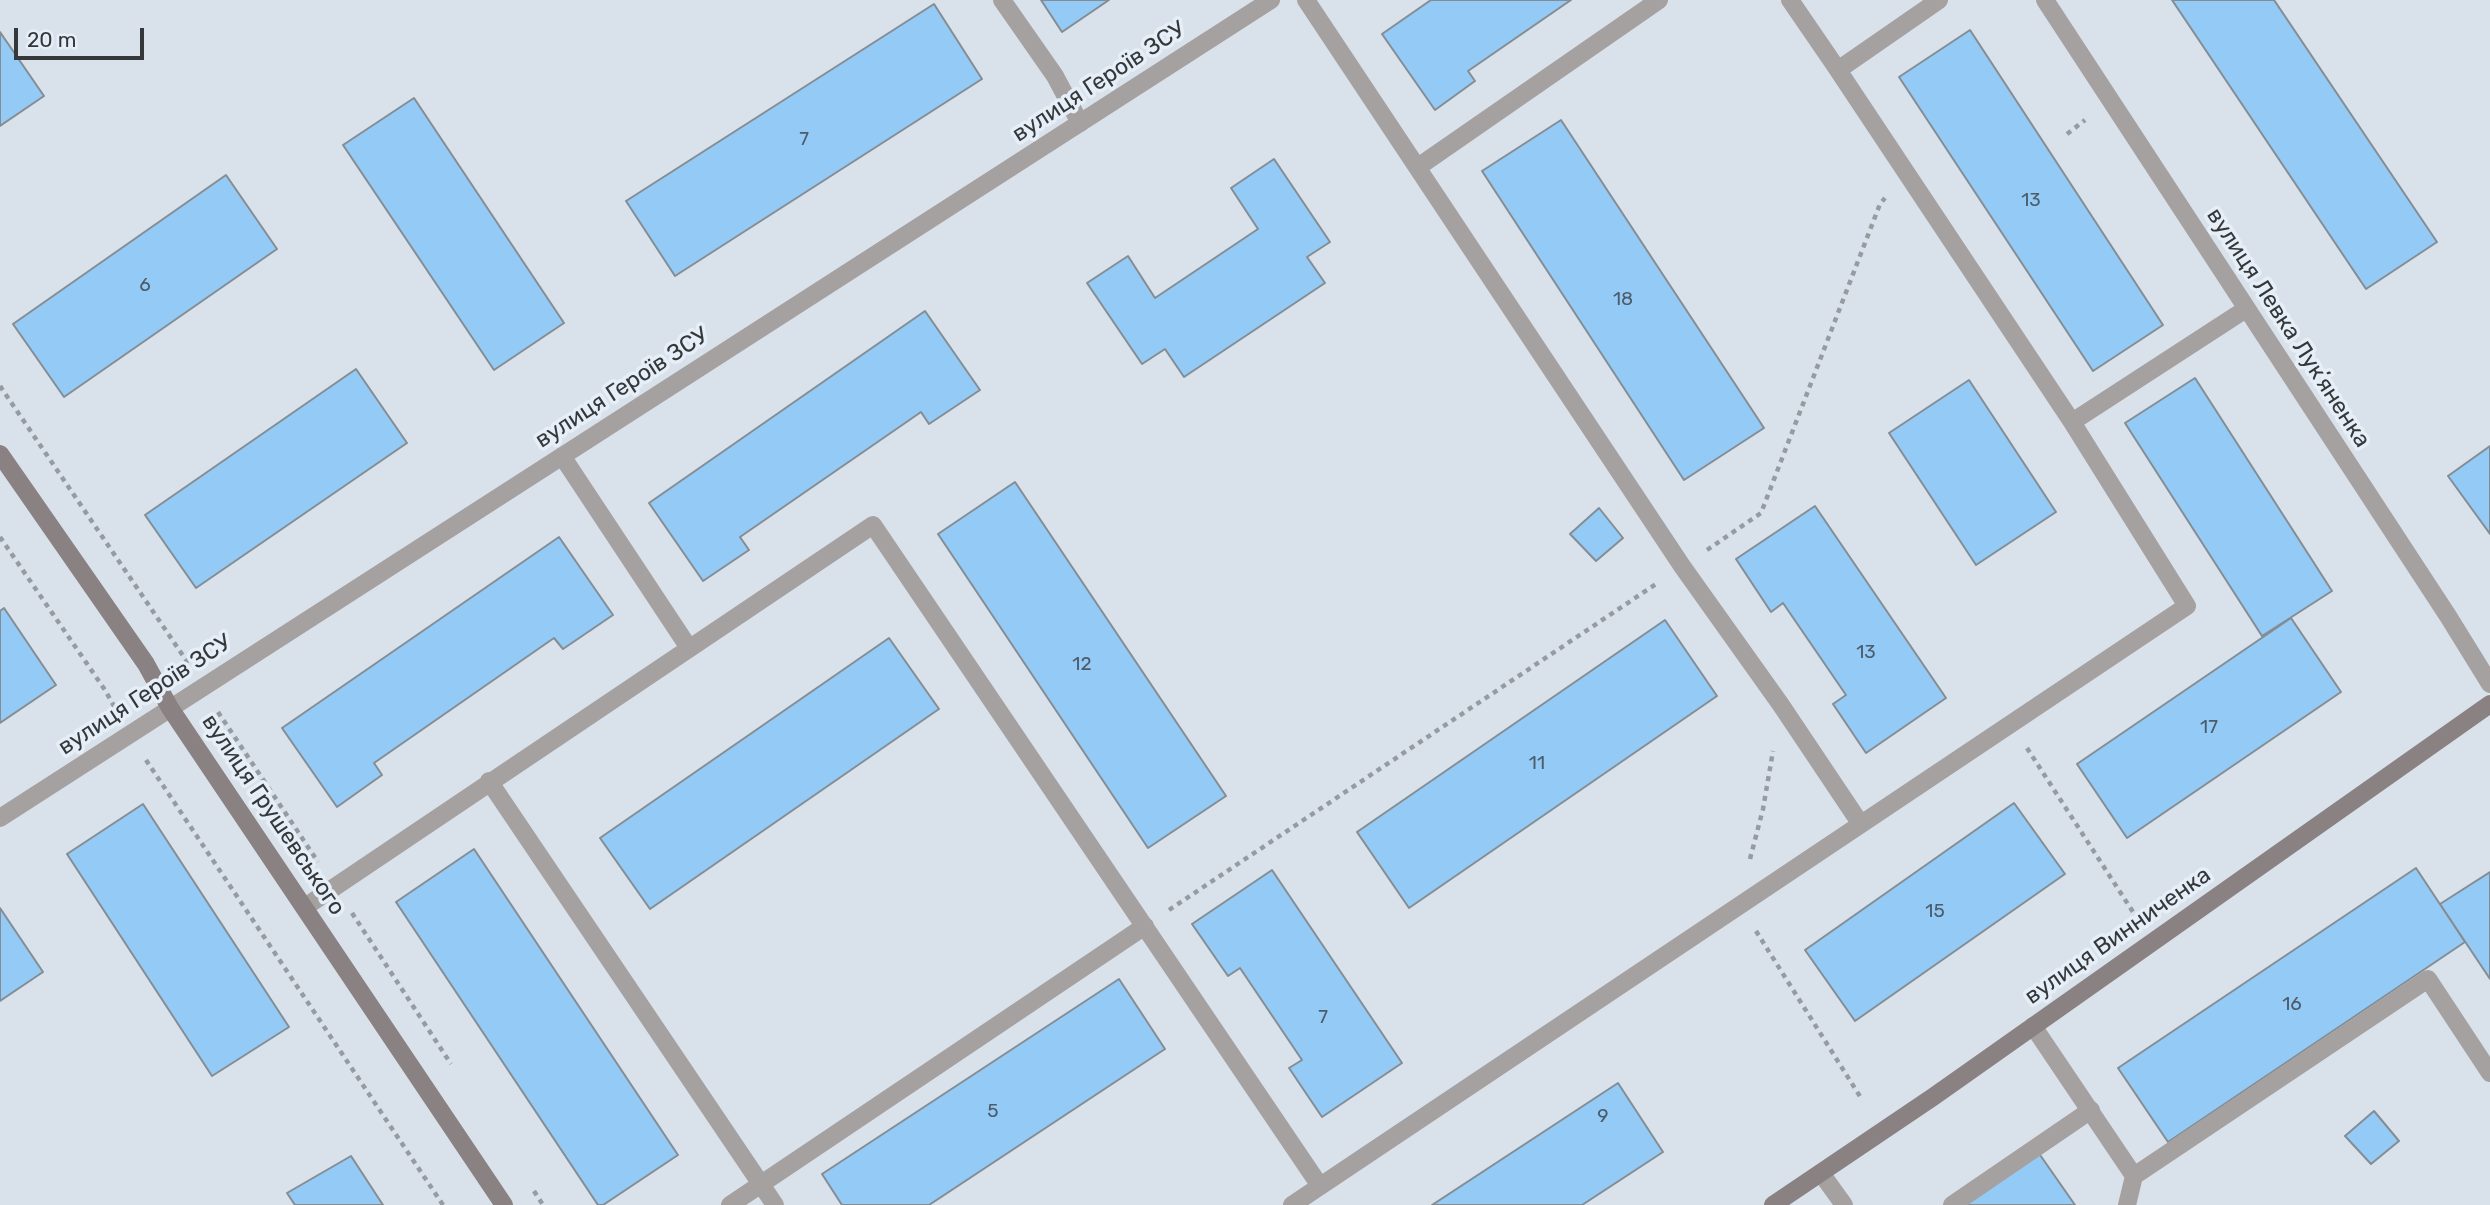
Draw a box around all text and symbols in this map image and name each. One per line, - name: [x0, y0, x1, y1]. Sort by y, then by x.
- scale bar: [18, 14, 147, 58]
- street label: вулиця Героїв ЗСУ: [1007, 16, 1191, 148]
- text: 20 m: [27, 27, 76, 52]
- house number: 7: [799, 129, 809, 151]
- house number: 13: [2021, 190, 2041, 212]
- street label: вулиця Левка Лукʼяненка: [2200, 203, 2376, 453]
- house number: 6: [139, 275, 151, 297]
- house number: 18: [1613, 289, 1633, 311]
- street label: вулиця Героїв ЗСУ: [530, 322, 714, 454]
- street label: вулиця Героїв ЗСУ: [53, 629, 237, 761]
- house number: 13: [1856, 642, 1876, 664]
- house number: 12: [1072, 654, 1092, 676]
- street label: вулиця Грушевського: [195, 709, 351, 921]
- house number: 17: [2200, 717, 2218, 739]
- house number: 11: [1529, 753, 1545, 775]
- street label: вулиця Винниченка: [2020, 861, 2216, 1011]
- house number: 15: [1925, 901, 1945, 923]
- house number: 16: [2282, 994, 2302, 1016]
- house number: 7: [1318, 1007, 1328, 1029]
- house number: 5: [987, 1101, 999, 1123]
- house number: 9: [1597, 1106, 1609, 1128]

